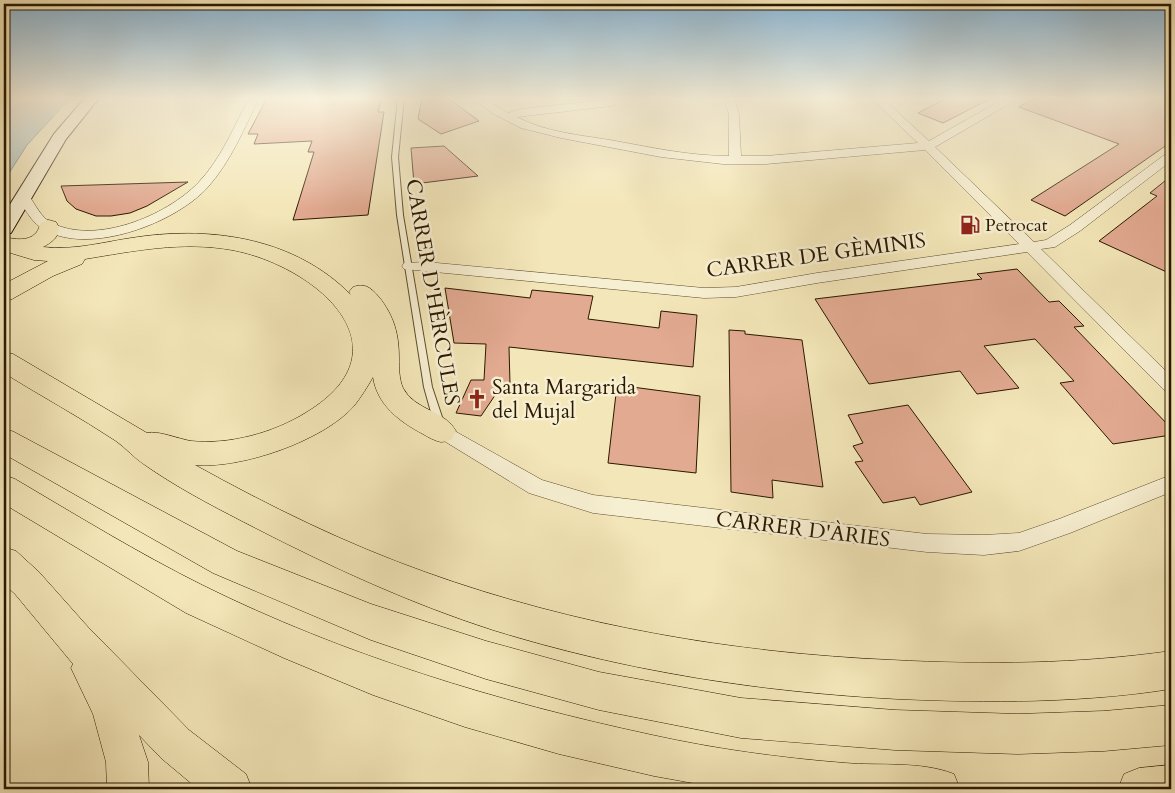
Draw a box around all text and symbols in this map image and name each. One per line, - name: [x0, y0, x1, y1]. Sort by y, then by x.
- street label: CARRER D'HÈRCULES: [398, 177, 467, 408]
- place label: Petrocat: [985, 213, 1048, 238]
- fuel station icon: Petrocat: [959, 214, 981, 236]
- street label: CARRER DE GÈMINIS: [705, 226, 928, 285]
- place label: Santa Margarida del Mujal: [492, 373, 636, 426]
- church icon: Santa Margarida del Mujal: [466, 388, 488, 410]
- street label: CARRER D'ÀRIES: [714, 504, 892, 555]

